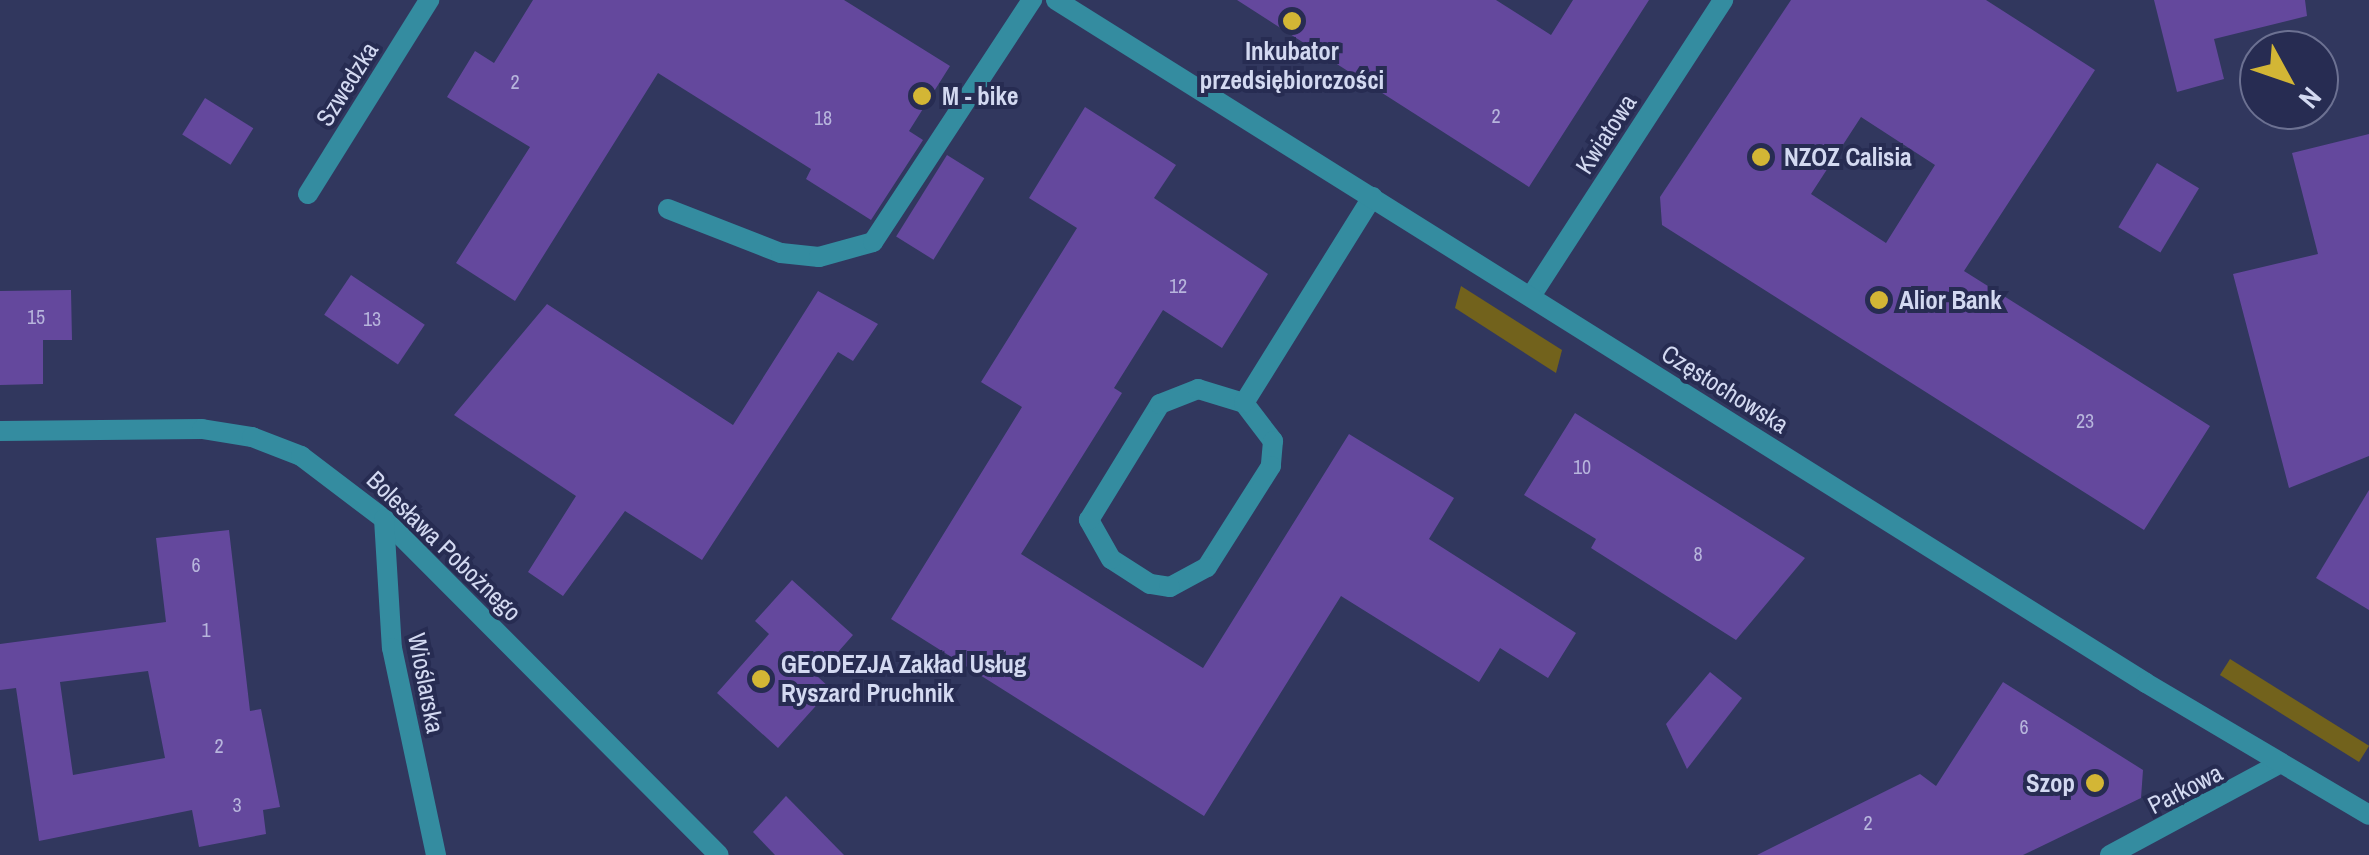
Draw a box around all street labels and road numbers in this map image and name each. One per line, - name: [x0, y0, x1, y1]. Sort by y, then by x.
- street label: Szwedzka: [310, 36, 384, 132]
- street label: Kwiatowa: [1569, 89, 1643, 179]
- street label: Częstochowska: [1656, 338, 1794, 440]
- street label: Bolesława Pobożnego: [361, 465, 527, 627]
- street label: Wioślarska: [402, 630, 450, 736]
- street label: Parkowa: [2143, 758, 2227, 820]

